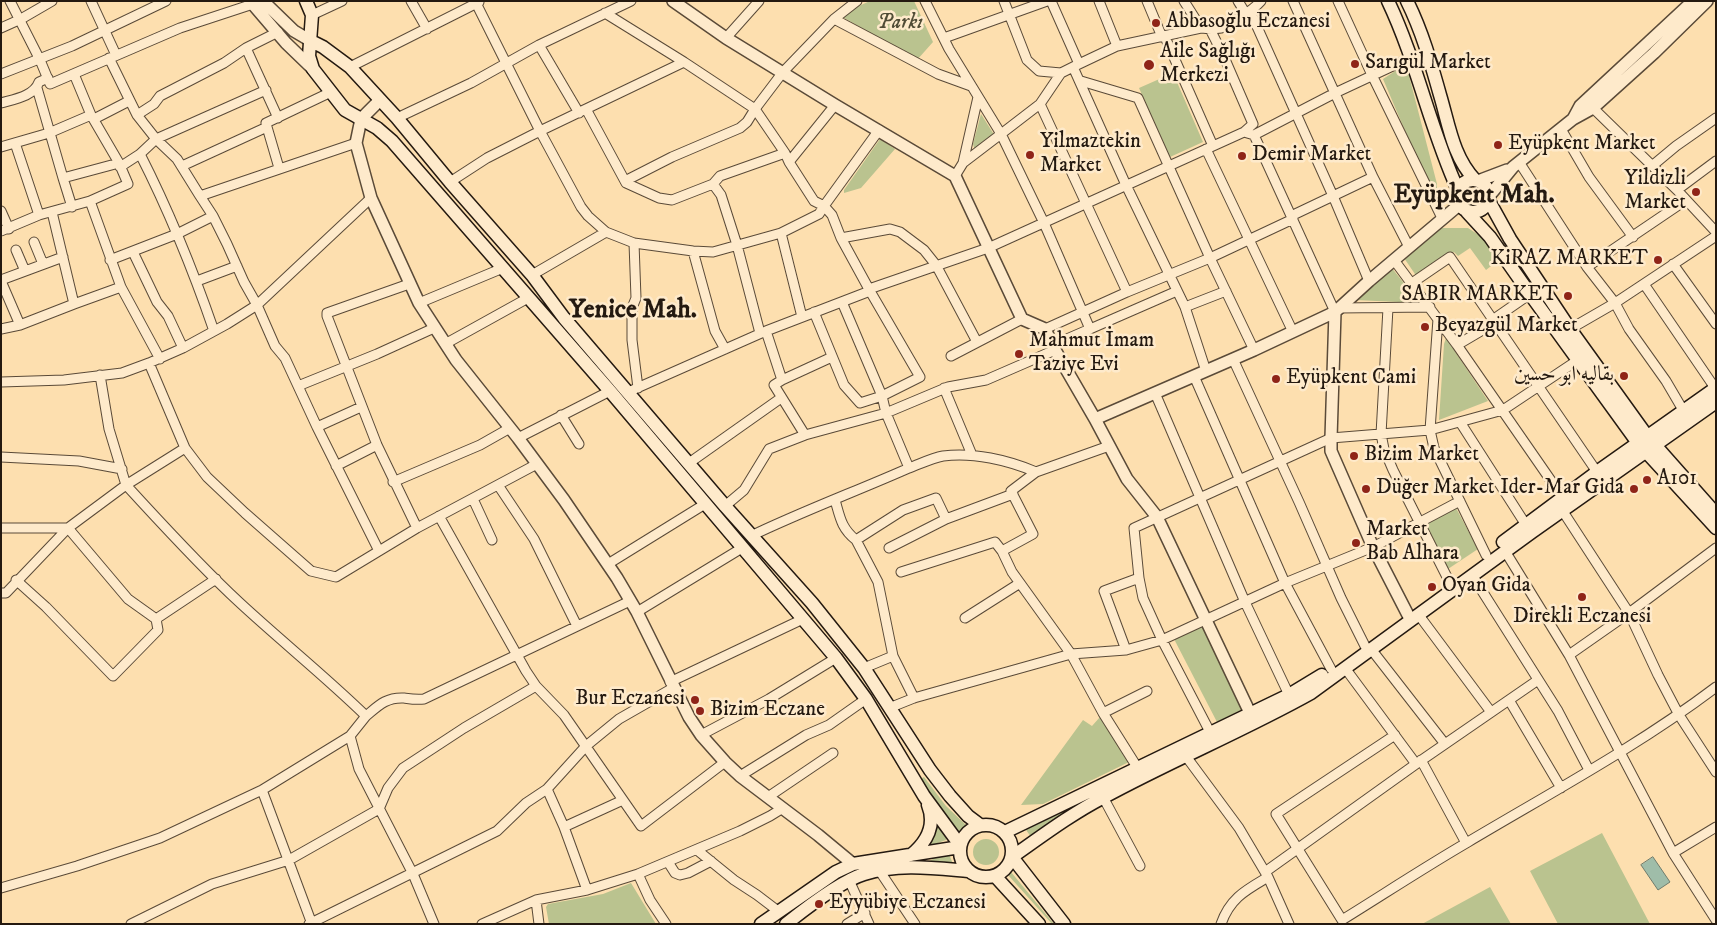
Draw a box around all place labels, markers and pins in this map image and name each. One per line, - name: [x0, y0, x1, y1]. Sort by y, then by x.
- place label: Abbasoğlu Eczanesi: [1166, 10, 1330, 36]
- marker: Abbasoğlu Eczanesi: [1150, 17, 1162, 29]
- place label: Aile Sağlığı Merkezi: [1160, 40, 1256, 90]
- place label: Sarıgül Market: [1365, 51, 1491, 77]
- marker: Aile Sağlığı Merkezi: [1142, 58, 1156, 72]
- marker: Sarıgül Market: [1349, 58, 1361, 70]
- place label: Yilmaztekin Market: [1040, 130, 1141, 180]
- place label: Eyüpkent Market: [1508, 132, 1655, 158]
- marker: Eyüpkent Market: [1492, 139, 1504, 151]
- place label: Demir Market: [1252, 143, 1371, 169]
- marker: Yilmaztekin Market: [1024, 149, 1036, 161]
- marker: Demir Market: [1236, 150, 1248, 162]
- place label: Yildizli Market: [1624, 167, 1686, 217]
- marker: Yildizli Market: [1690, 186, 1702, 198]
- place label: KiRAZ MARKET: [1490, 247, 1648, 273]
- marker: KiRAZ MARKET: [1652, 254, 1664, 266]
- place label: SABIR MARKET: [1401, 283, 1558, 309]
- marker: SABIR MARKET: [1562, 290, 1574, 302]
- place label: Beyazgül Market: [1435, 314, 1578, 340]
- marker: Beyazgül Market: [1419, 321, 1431, 333]
- place label: Mahmut İmam Taziye Evi: [1029, 329, 1154, 379]
- marker: Mahmut İmam Taziye Evi: [1013, 348, 1025, 360]
- place label: بقاليه ابو حسين: [1514, 363, 1614, 389]
- place label: Eyüpkent Cami: [1286, 366, 1416, 392]
- marker: بقاليه ابو حسين: [1618, 370, 1630, 382]
- marker: Eyüpkent Cami: [1270, 373, 1282, 385]
- place label: Bizim Market: [1364, 443, 1479, 469]
- marker: Bizim Market: [1348, 450, 1360, 462]
- place label: A101: [1657, 467, 1697, 493]
- marker: A101: [1641, 474, 1653, 486]
- place label: Düğer Market: [1376, 476, 1494, 502]
- place label: Ider-Mar Gida: [1500, 476, 1624, 502]
- marker: Düğer Market: [1360, 483, 1372, 495]
- marker: Ider-Mar Gida: [1628, 483, 1640, 495]
- place label: Market Bab Alhara: [1366, 518, 1459, 568]
- marker: Market Bab Alhara: [1350, 537, 1362, 549]
- place label: Oyan Gida: [1442, 574, 1531, 600]
- marker: Oyan Gida: [1426, 581, 1438, 593]
- marker: Direkli Eczanesi: [1576, 591, 1588, 603]
- place label: Direkli Eczanesi: [1513, 605, 1651, 631]
- place label: Bur Eczanesi: [575, 687, 685, 713]
- marker: Bur Eczanesi: [689, 694, 701, 706]
- place label: Bizim Eczane: [710, 698, 825, 724]
- marker: Bizim Eczane: [694, 705, 706, 717]
- place label: Eyyübiye Eczanesi: [829, 891, 986, 917]
- marker: Eyyübiye Eczanesi: [813, 898, 825, 910]

